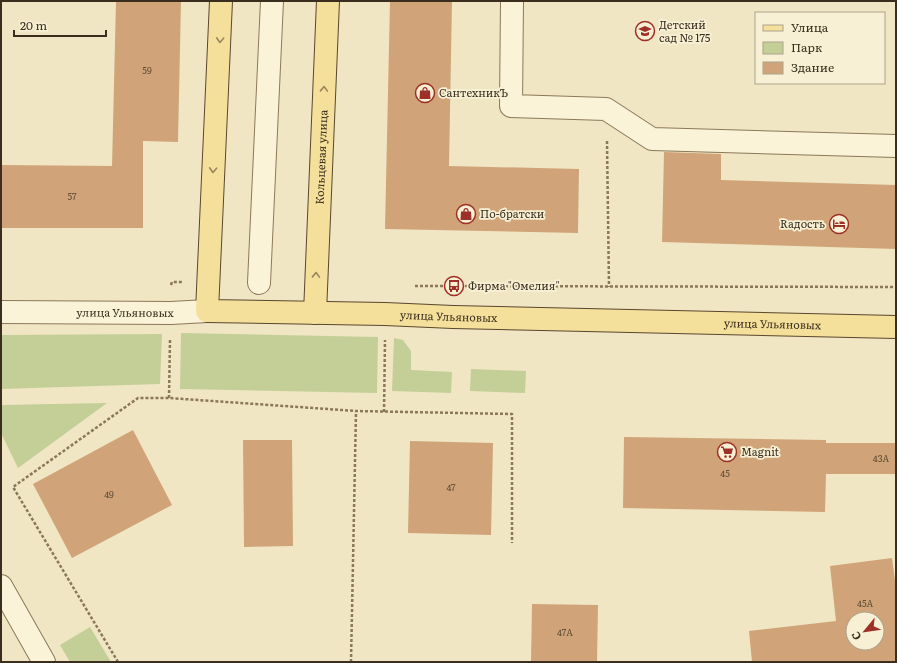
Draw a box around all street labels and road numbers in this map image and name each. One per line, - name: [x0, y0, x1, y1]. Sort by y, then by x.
- street label: Кольцевая улица: [311, 109, 330, 205]
- street label: улица Ульяновых: [76, 303, 174, 320]
- street label: улица Ульяновых: [400, 306, 498, 325]
- street label: улица Ульяновых: [724, 314, 822, 332]

